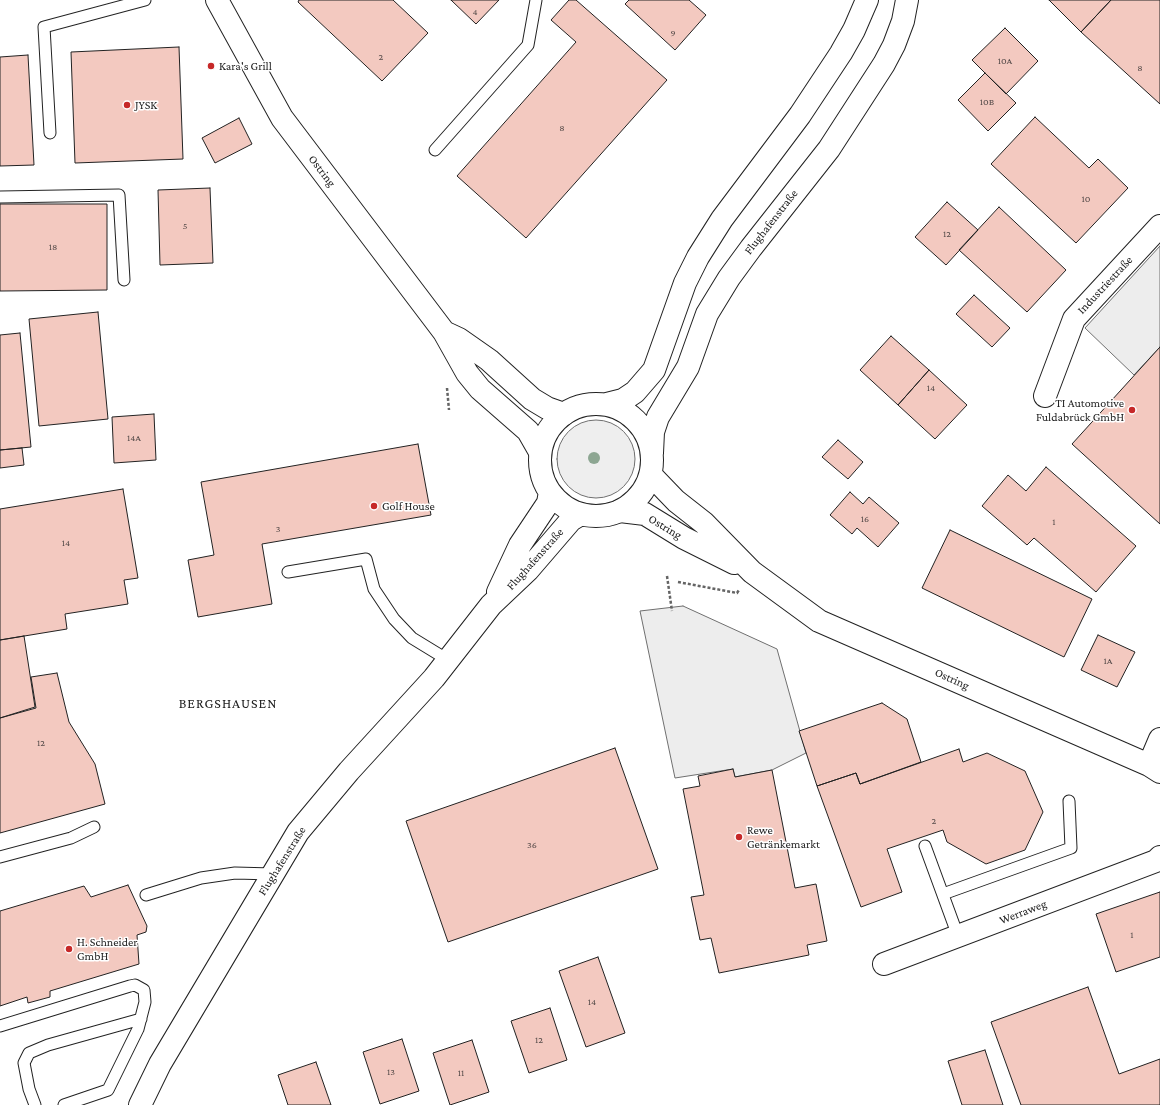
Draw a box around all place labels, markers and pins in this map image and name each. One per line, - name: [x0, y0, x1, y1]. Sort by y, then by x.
- place label: Kara's Grill: [219, 59, 272, 73]
- marker: Kara's Grill: [206, 61, 216, 71]
- place label: JYSK: [135, 98, 157, 112]
- marker: JYSK: [122, 100, 132, 110]
- place label: TI Automotive Fuldabrück GmbH: [1036, 396, 1124, 424]
- marker: TI Automotive Fuldabrück GmbH: [1127, 405, 1137, 415]
- place label: Golf House: [382, 499, 435, 513]
- marker: Golf House: [369, 501, 379, 511]
- place label: Rewe Getränkemarkt: [747, 823, 820, 851]
- marker: Rewe Getränkemarkt: [734, 832, 744, 842]
- place label: H. Schneider GmbH: [77, 935, 138, 963]
- marker: H. Schneider GmbH: [64, 944, 74, 954]

